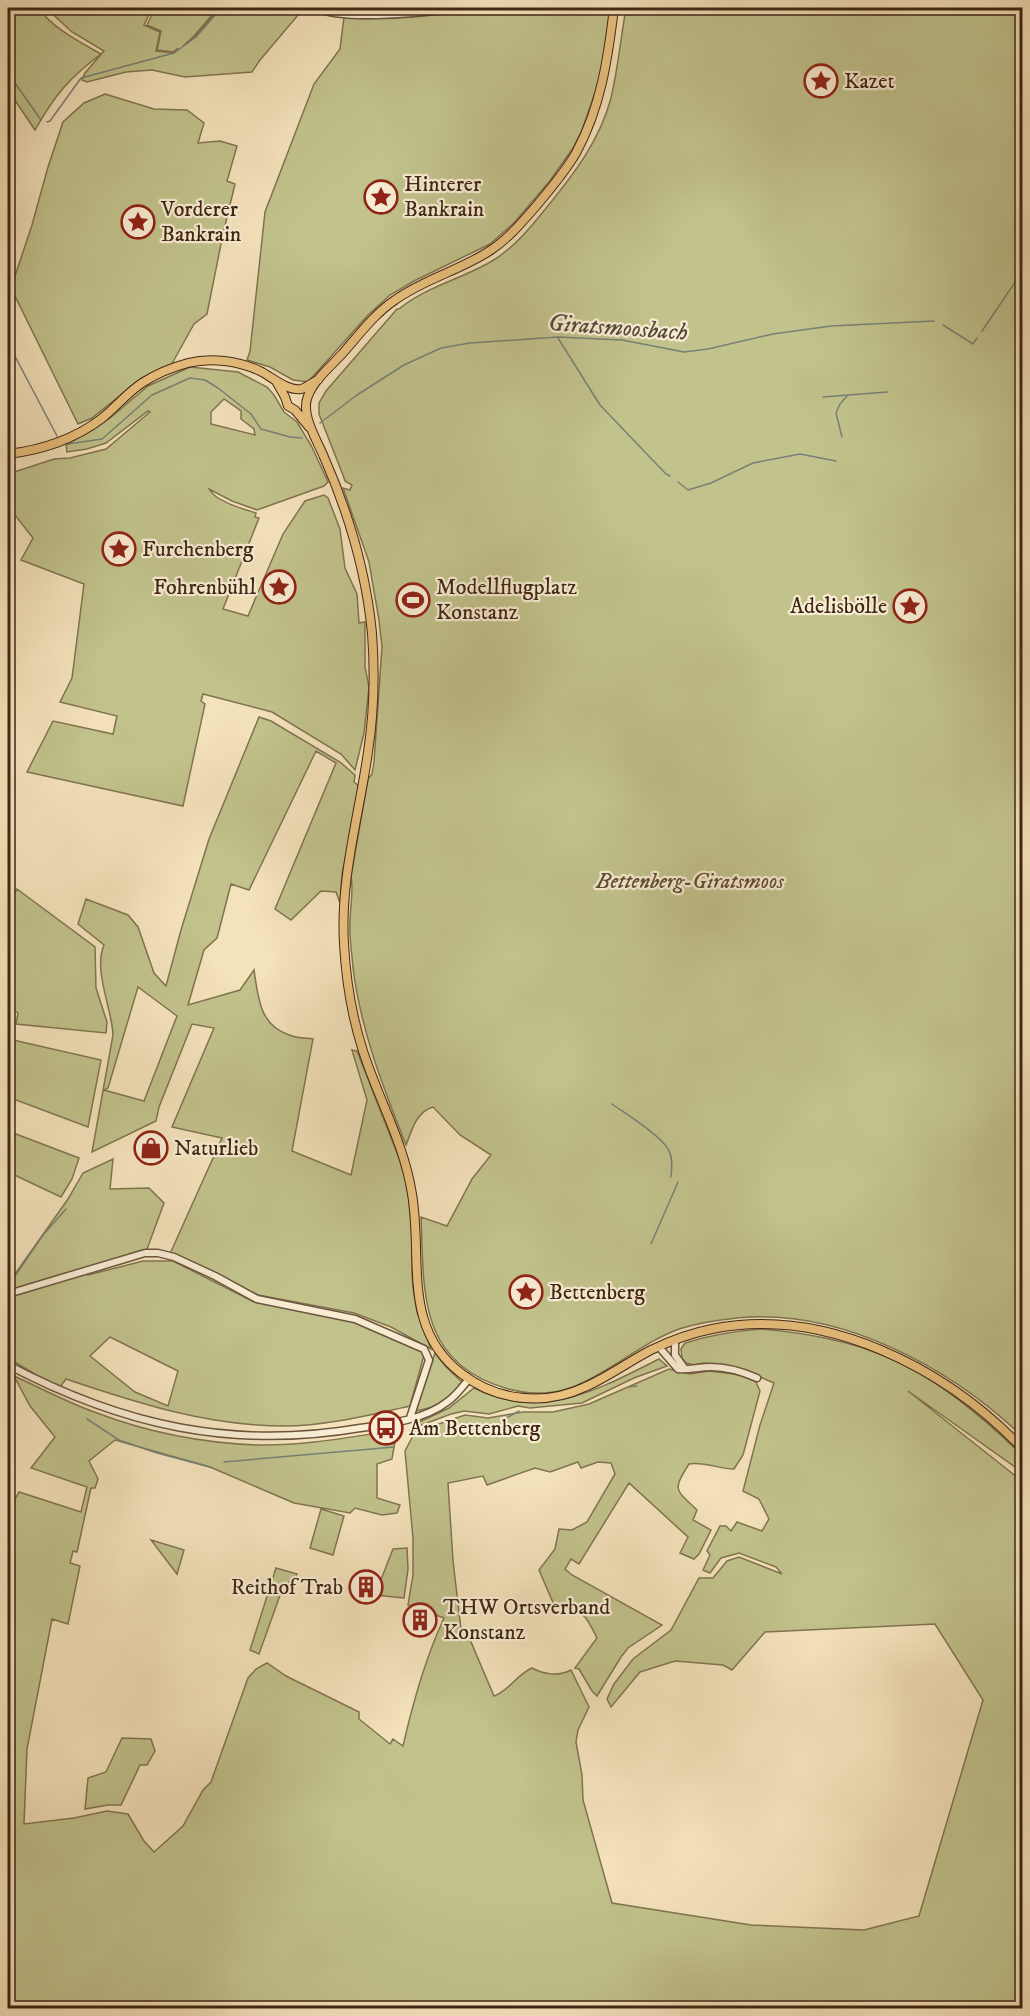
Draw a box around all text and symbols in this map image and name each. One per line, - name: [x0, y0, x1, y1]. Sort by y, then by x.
- place icon: Kazet: [803, 63, 839, 99]
- place label: Kazet: [844, 68, 895, 95]
- place label: Hinterer Bankrain: [404, 171, 485, 223]
- place icon: Hinterer Bankrain: [363, 179, 399, 215]
- place label: Vorderer Bankrain: [160, 196, 242, 248]
- place icon: Vorderer Bankrain: [120, 204, 156, 240]
- water label: Giratsmoosbach: [547, 308, 689, 348]
- place icon: Furchenberg: [101, 531, 137, 567]
- place label: Furchenberg: [142, 536, 254, 563]
- place icon: Fohrenbühl: [261, 569, 297, 605]
- place label: Fohrenbühl: [153, 574, 256, 601]
- place label: Modellflugplatz Konstanz: [436, 574, 577, 626]
- sports icon: Modellflugplatz Konstanz: [395, 582, 431, 618]
- place icon: Adelisbölle: [892, 588, 928, 624]
- place label: Adelisbölle: [790, 593, 887, 620]
- park label: Bettenberg-Giratsmoos: [595, 868, 785, 895]
- shop icon: Naturlieb: [133, 1130, 169, 1166]
- place label: Naturlieb: [174, 1135, 258, 1162]
- place icon: Bettenberg: [508, 1274, 544, 1310]
- place label: Bettenberg: [549, 1279, 645, 1306]
- bus stop icon: Am Bettenberg: [368, 1410, 404, 1446]
- place label: Am Bettenberg: [409, 1415, 541, 1442]
- building icon: Reithof Trab: [348, 1569, 384, 1605]
- place label: Reithof Trab: [231, 1574, 343, 1601]
- place label: THW Ortsverband Konstanz: [443, 1594, 610, 1646]
- building icon: THW Ortsverband Konstanz: [402, 1602, 438, 1638]

